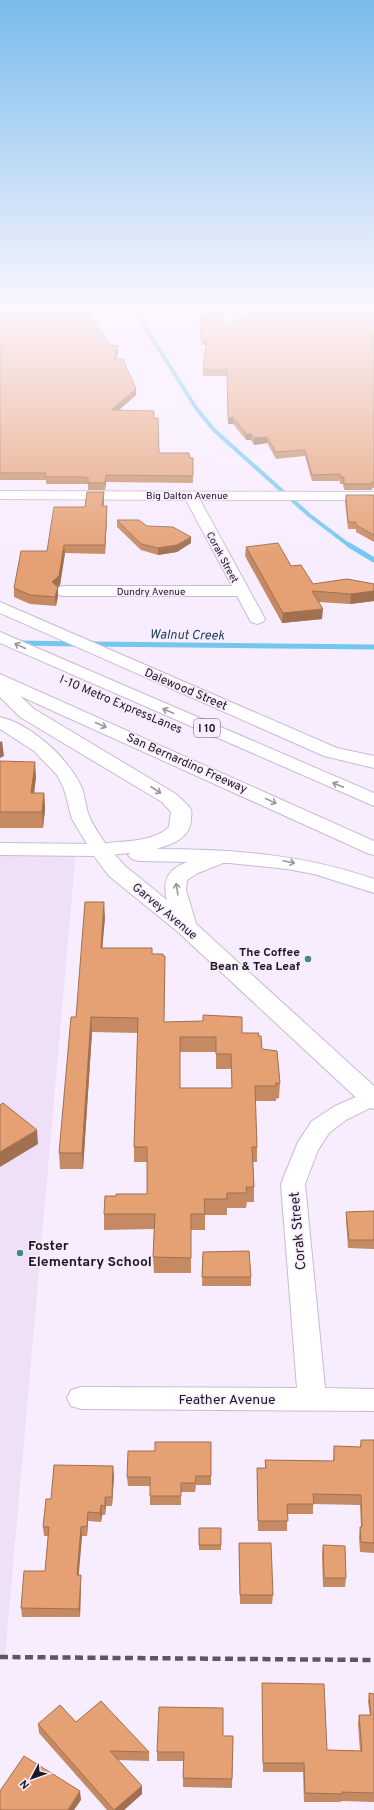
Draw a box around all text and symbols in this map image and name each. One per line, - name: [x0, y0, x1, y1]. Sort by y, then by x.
- street label: Big Dalton Avenue: [146, 490, 228, 503]
- street label: Corak Street: [203, 530, 241, 586]
- street label: Dundry Avenue: [117, 586, 185, 599]
- water label: Walnut Creek: [149, 627, 225, 645]
- one-way arrow: [15, 642, 27, 649]
- street label: Dalewood Street: [142, 665, 230, 715]
- street label: I-10 Metro ExpressLanes: [57, 672, 184, 738]
- one-way arrow: [162, 707, 174, 714]
- road number: I 10: [194, 719, 220, 737]
- one-way arrow: [95, 721, 107, 729]
- street label: San Bernardino Freeway: [124, 730, 250, 798]
- one-way arrow: [333, 781, 345, 788]
- one-way arrow: [150, 786, 161, 794]
- one-way arrow: [264, 798, 276, 805]
- one-way arrow: [282, 858, 295, 866]
- street label: Garvey Avenue: [128, 880, 200, 944]
- one-way arrow: [173, 883, 181, 896]
- place label: The Coffee Bean & Tea Leaf: [210, 945, 301, 975]
- marker: The Coffee Bean & Tea Leaf: [303, 954, 313, 964]
- street label: Corak Street: [287, 1191, 310, 1271]
- place label: Foster Elementary School: [28, 1238, 152, 1271]
- marker: Foster Elementary School: [15, 1248, 25, 1258]
- street label: Feather Avenue: [178, 1392, 276, 1409]
- north arrow: [12, 1758, 52, 1798]
- text: N: [17, 1776, 33, 1791]

